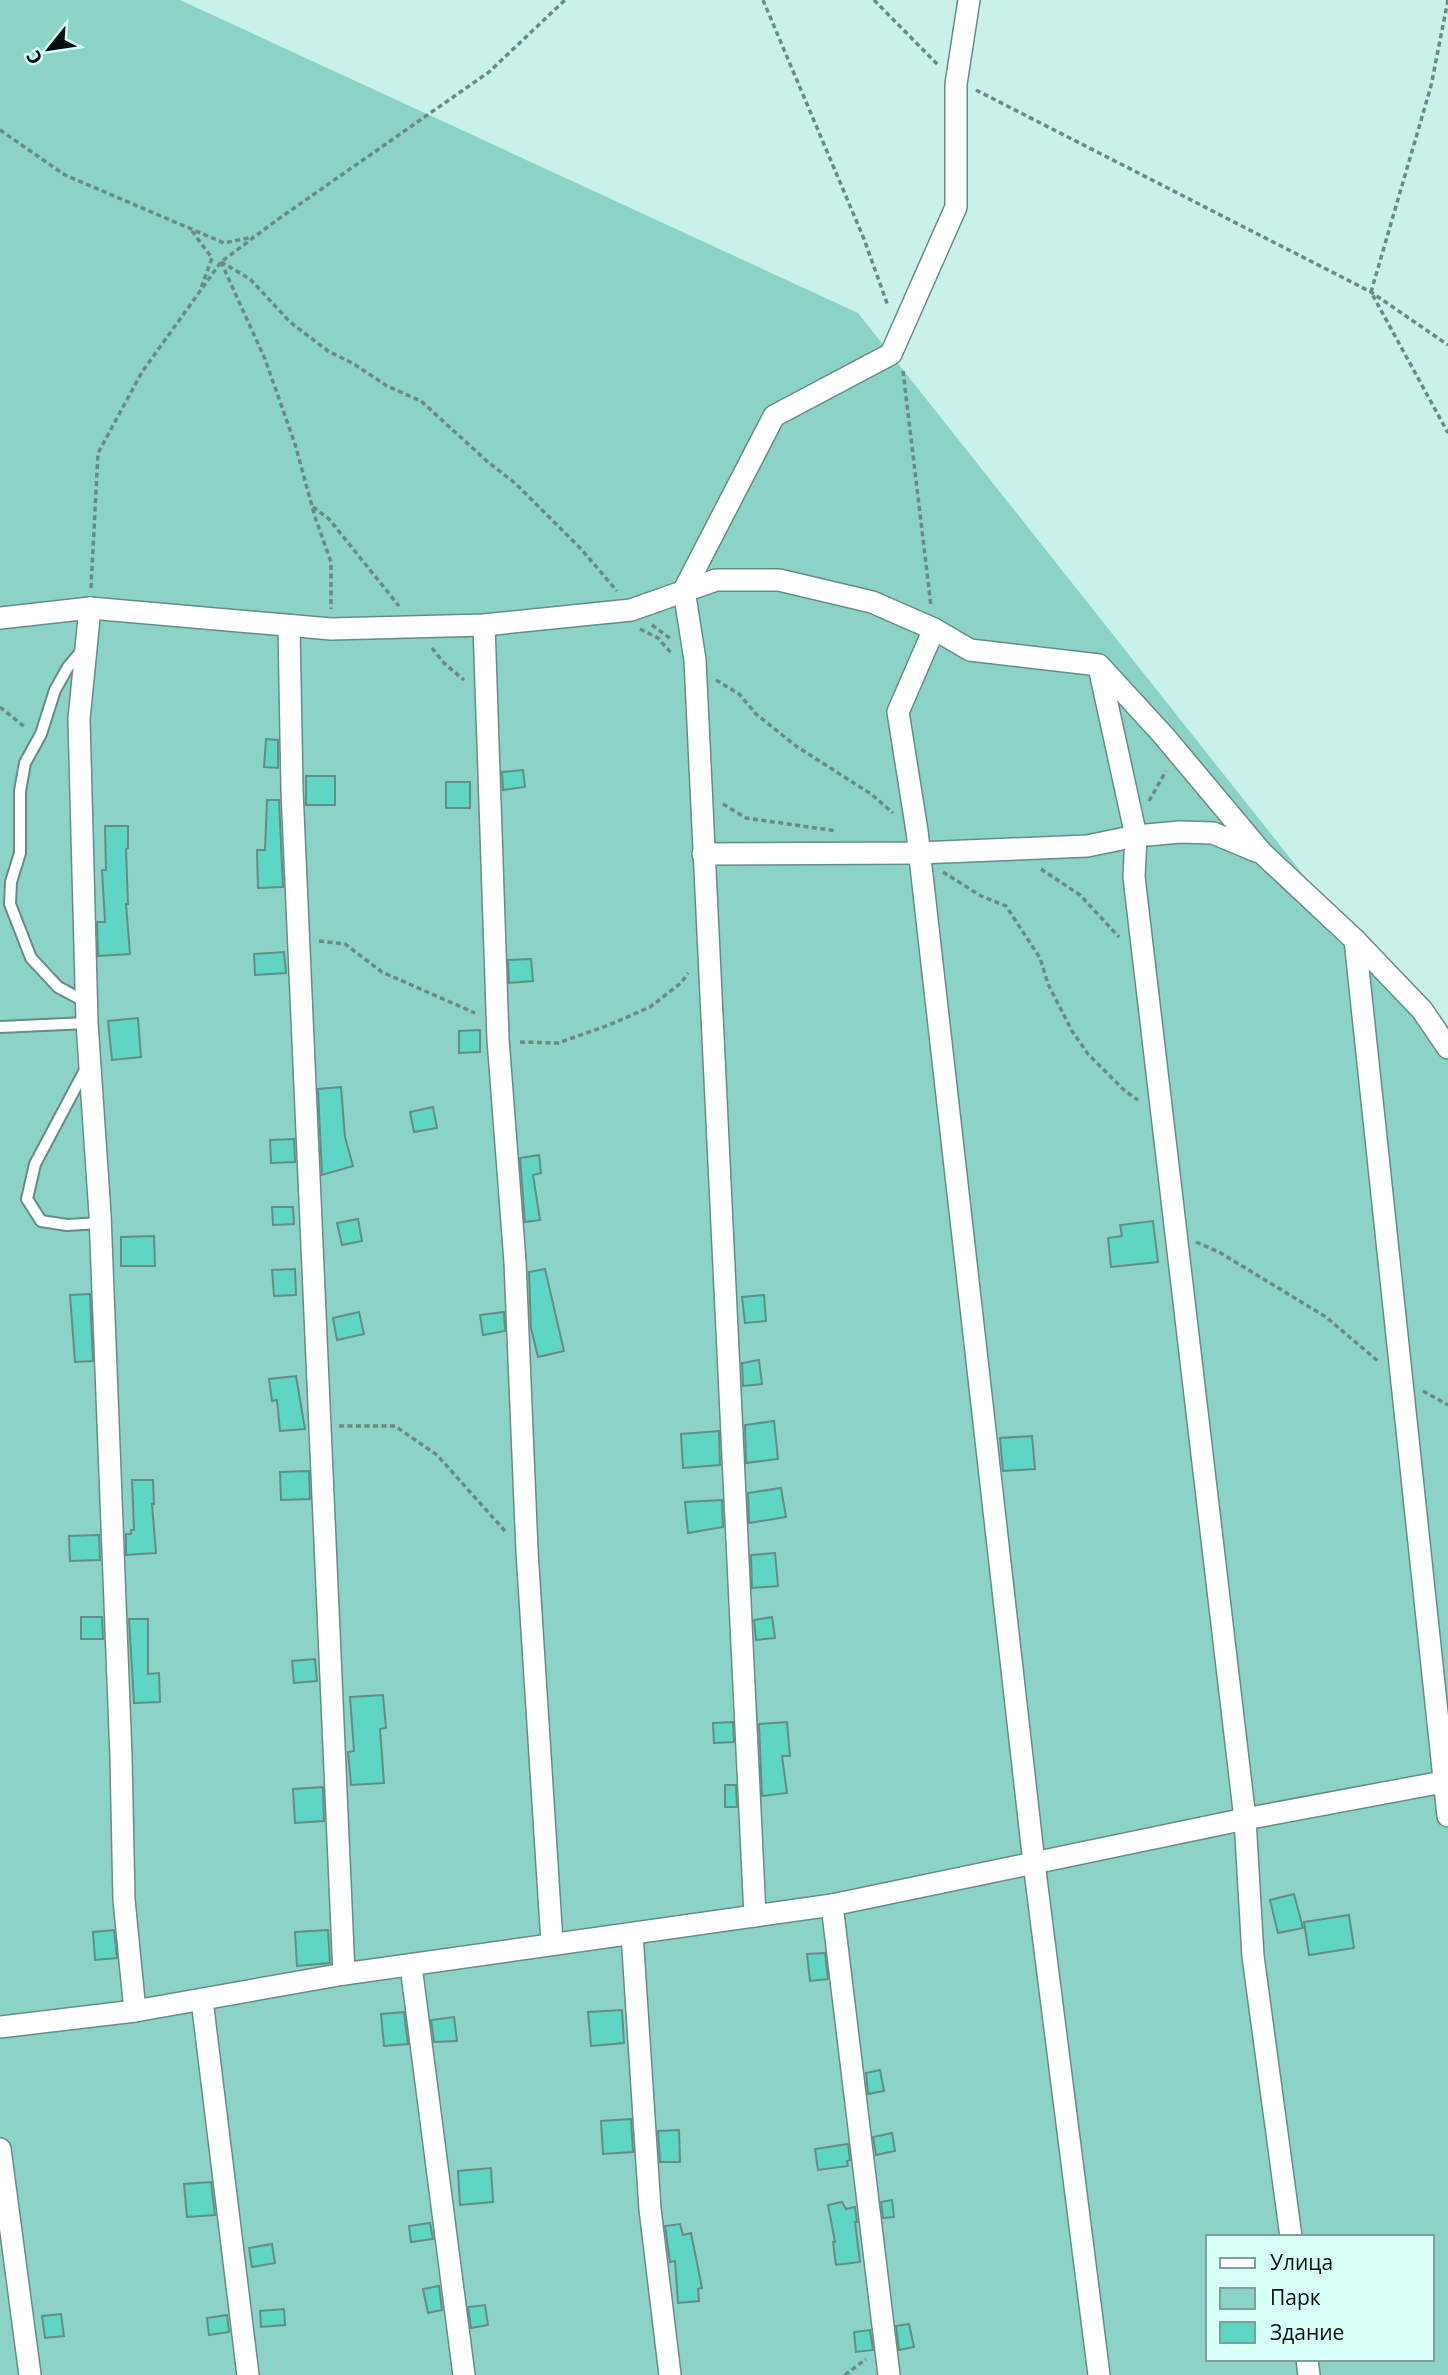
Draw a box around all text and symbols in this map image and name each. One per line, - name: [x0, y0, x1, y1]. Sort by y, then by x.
- north arrow: [14, 14, 84, 84]
- text: С: [20, 46, 49, 69]
- legend: [1206, 2235, 1434, 2361]
- text: Улица: [1270, 2248, 1333, 2276]
- text: Парк: [1270, 2283, 1321, 2311]
- text: Здание: [1270, 2318, 1344, 2346]

